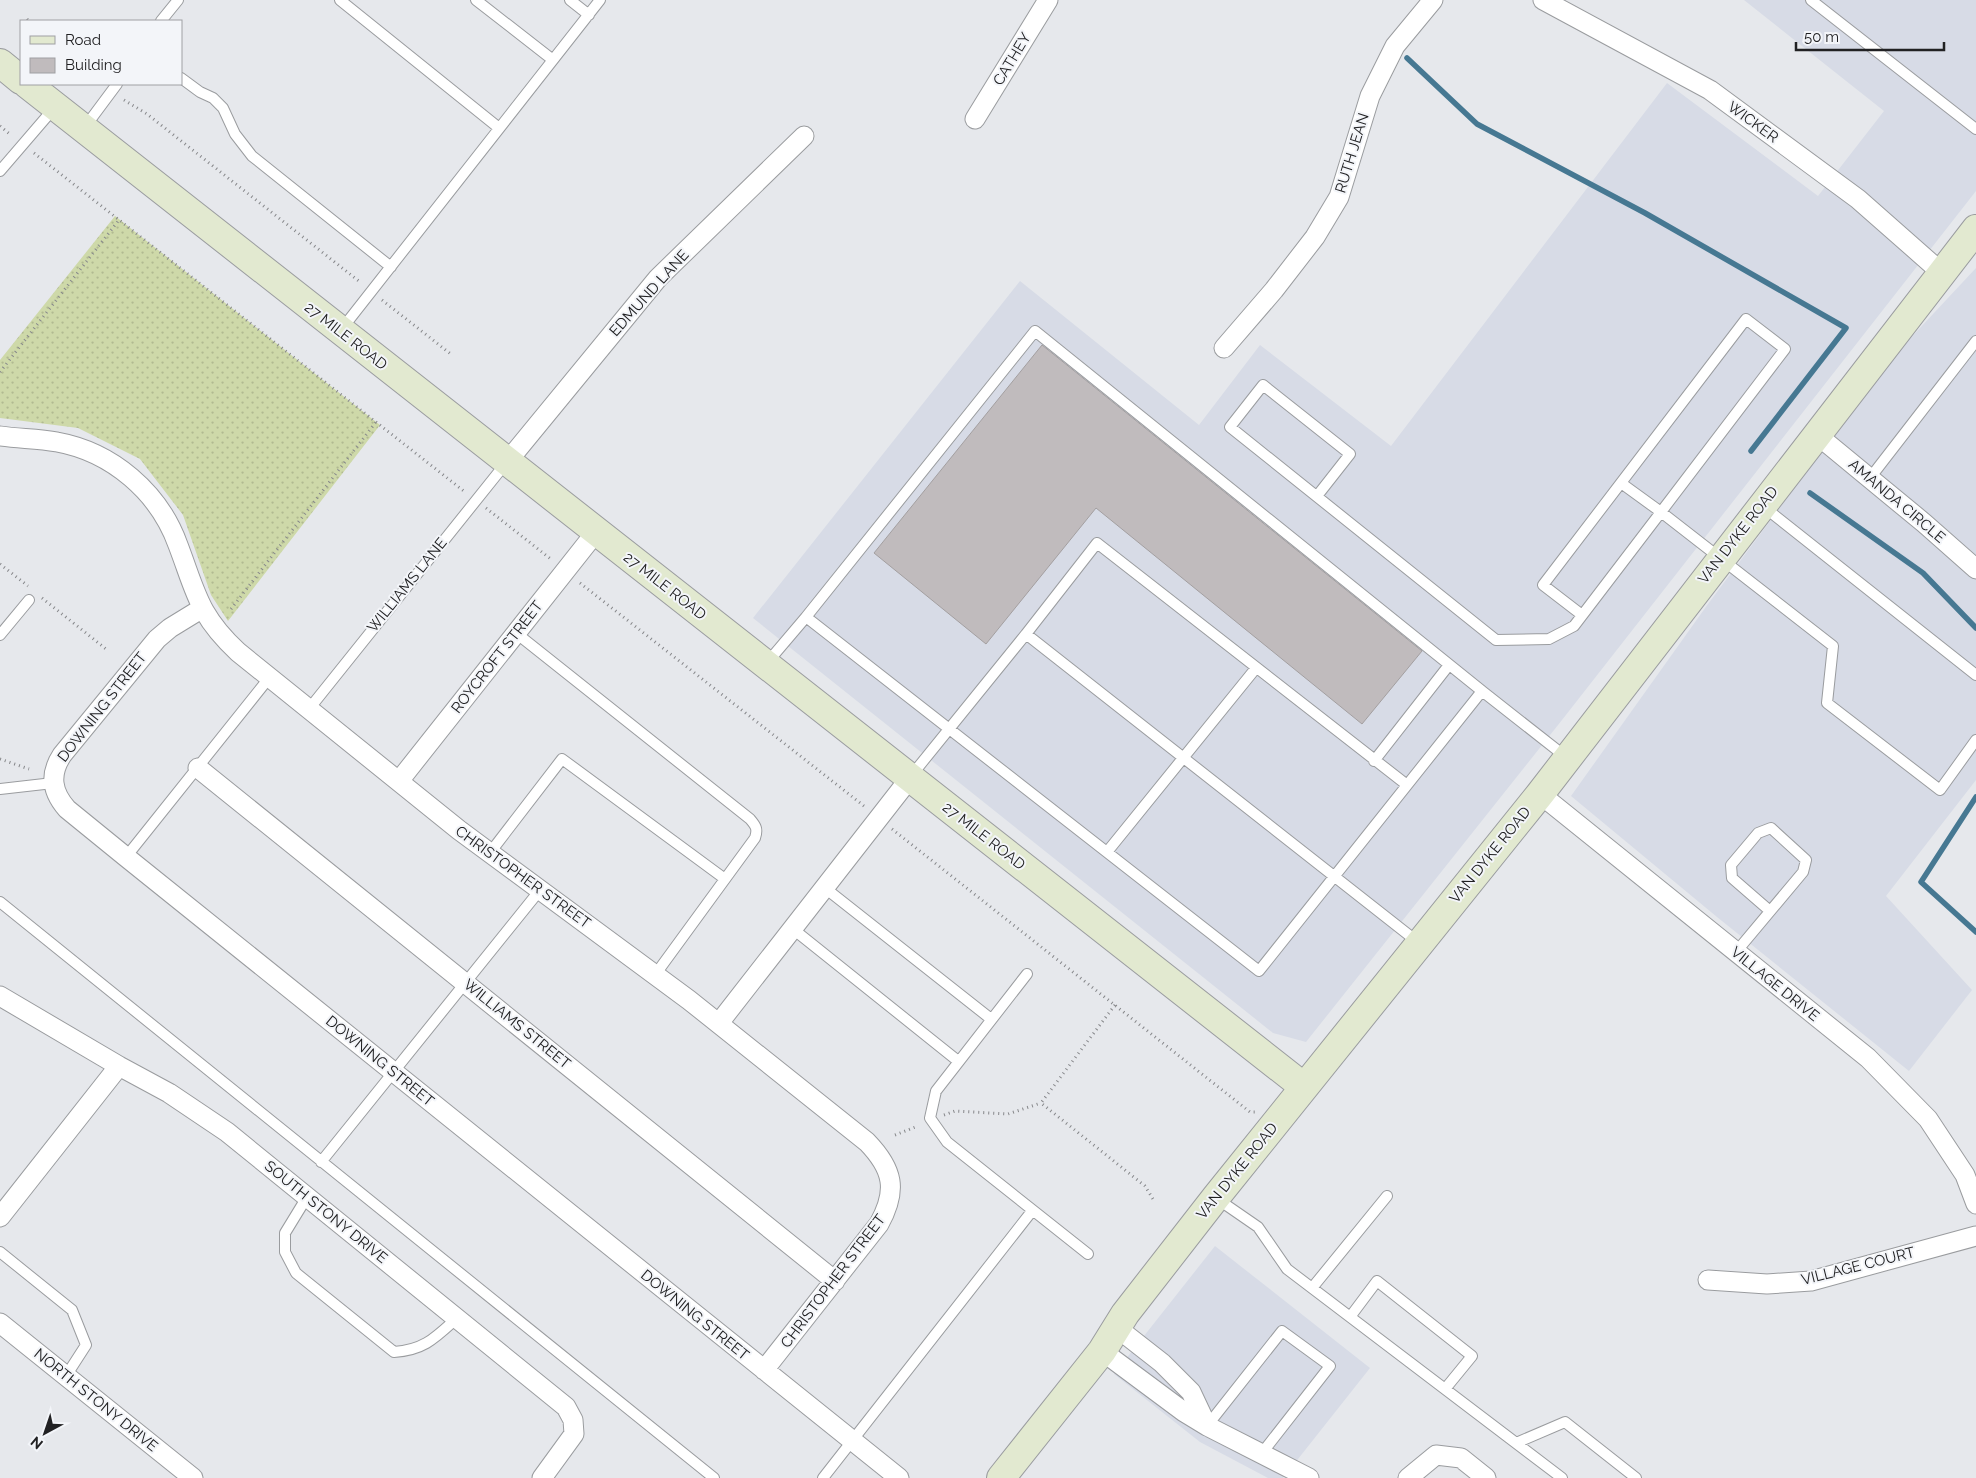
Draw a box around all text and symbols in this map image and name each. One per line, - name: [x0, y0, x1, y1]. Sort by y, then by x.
- legend: [20, 20, 182, 85]
- scale bar: [1796, 20, 1944, 52]
- text: 50 m: [1804, 28, 1839, 46]
- street label: CATHEY: [989, 29, 1035, 89]
- text: Road: [65, 31, 101, 49]
- text: Building: [65, 56, 122, 74]
- street label: WICKER: [1724, 98, 1782, 147]
- street label: RUTH JEAN: [1331, 111, 1373, 195]
- street label: EDMUND LANE: [605, 246, 693, 340]
- street label: 27 MILE ROAD: [301, 298, 391, 374]
- street label: AMANDA CIRCLE: [1845, 455, 1949, 547]
- street label: VAN DYKE ROAD: [1694, 482, 1782, 587]
- street label: WILLIAMS LANE: [363, 534, 451, 636]
- street label: 27 MILE ROAD: [620, 548, 710, 624]
- street label: ROYCROFT STREET: [448, 597, 546, 717]
- street label: DOWNING STREET: [54, 649, 150, 765]
- street label: 27 MILE ROAD: [939, 798, 1029, 874]
- street label: VAN DYKE ROAD: [1446, 803, 1535, 907]
- street label: CHRISTOPHER STREET: [452, 822, 594, 932]
- street label: VILLAGE DRIVE: [1727, 943, 1823, 1025]
- street label: WILLIAMS STREET: [460, 975, 574, 1073]
- street label: DOWNING STREET: [322, 1012, 438, 1110]
- street label: VAN DYKE ROAD: [1193, 1119, 1282, 1223]
- street label: SOUTH STONY DRIVE: [261, 1157, 391, 1267]
- street label: CHRISTOPHER STREET: [777, 1211, 889, 1351]
- street label: VILLAGE COURT: [1799, 1243, 1917, 1289]
- street label: DOWNING STREET: [637, 1266, 753, 1364]
- street label: NORTH STONY DRIVE: [30, 1344, 162, 1456]
- north arrow: [20, 1408, 70, 1458]

